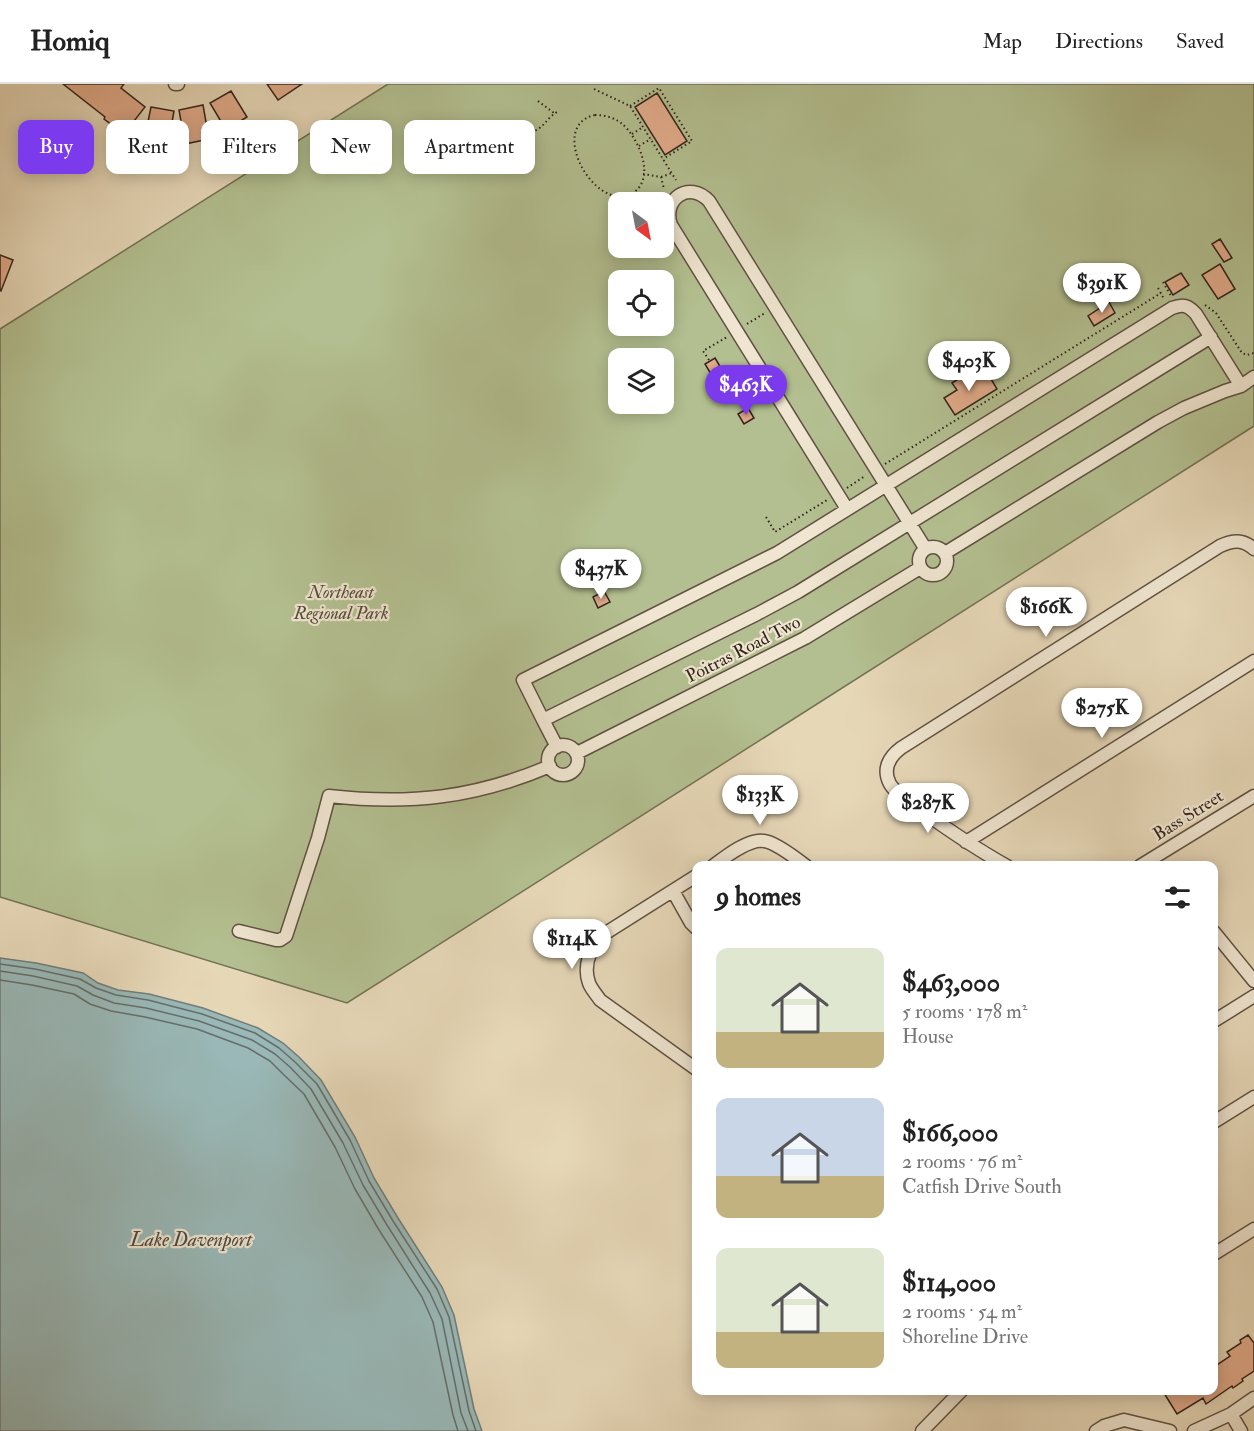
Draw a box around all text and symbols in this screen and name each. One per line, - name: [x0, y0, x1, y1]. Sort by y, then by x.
- text: Homiq: [30, 24, 110, 59]
- text: Map: [982, 28, 1022, 55]
- text: Directions: [1055, 28, 1143, 55]
- text: Saved: [1176, 28, 1224, 55]
- chip: Buy: [18, 120, 94, 174]
- chip: Rent: [106, 120, 189, 174]
- chip: Filters: [201, 120, 298, 174]
- chip: New: [310, 120, 392, 174]
- chip: Apartment: [404, 120, 535, 174]
- north arrow: [608, 192, 674, 258]
- map controls: [608, 192, 674, 414]
- pin: $391K: [1060, 263, 1144, 314]
- button: locate: [608, 270, 674, 336]
- text: $391K: [1077, 270, 1127, 295]
- pin: $403K: [927, 341, 1011, 392]
- button: layers: [608, 348, 674, 414]
- text: $403K: [942, 348, 996, 373]
- pin: $463K: [704, 365, 788, 416]
- text: $463K: [719, 372, 773, 397]
- pin: $437K: [559, 549, 643, 600]
- text: $437K: [575, 556, 627, 581]
- park label: Northeast Regional Park: [293, 581, 388, 625]
- pin: $166K: [1004, 587, 1088, 638]
- text: $166K: [1020, 594, 1072, 619]
- street label: Poitras Road Two: [682, 611, 805, 688]
- pin: $275K: [1060, 688, 1144, 739]
- text: $275K: [1075, 695, 1129, 720]
- pin: $133K: [718, 775, 802, 826]
- text: $133K: [736, 782, 784, 807]
- pin: $287K: [886, 783, 970, 834]
- street label: Bass Street: [1149, 785, 1228, 846]
- text: $287K: [901, 790, 955, 815]
- text: 9 homes: [716, 881, 801, 913]
- icon: filters: [1161, 881, 1194, 914]
- pin: $114K: [530, 919, 614, 970]
- text: $114K: [547, 926, 597, 951]
- text: $463,000: [902, 967, 1000, 999]
- icon: home: [764, 972, 836, 1044]
- text: 5 rooms · 178 m²: [902, 999, 1027, 1024]
- text: House: [902, 1024, 953, 1049]
- text: $166,000: [902, 1117, 998, 1149]
- icon: home: [764, 1122, 836, 1194]
- text: 2 rooms · 76 m²: [902, 1149, 1022, 1174]
- text: Catfish Drive South: [902, 1174, 1062, 1199]
- water label: Lake Davenport: [129, 1227, 253, 1252]
- text: $114,000: [902, 1267, 996, 1299]
- icon: home: [764, 1272, 836, 1344]
- text: 2 rooms · 54 m²: [902, 1299, 1022, 1324]
- text: Shoreline Drive: [902, 1324, 1028, 1349]

